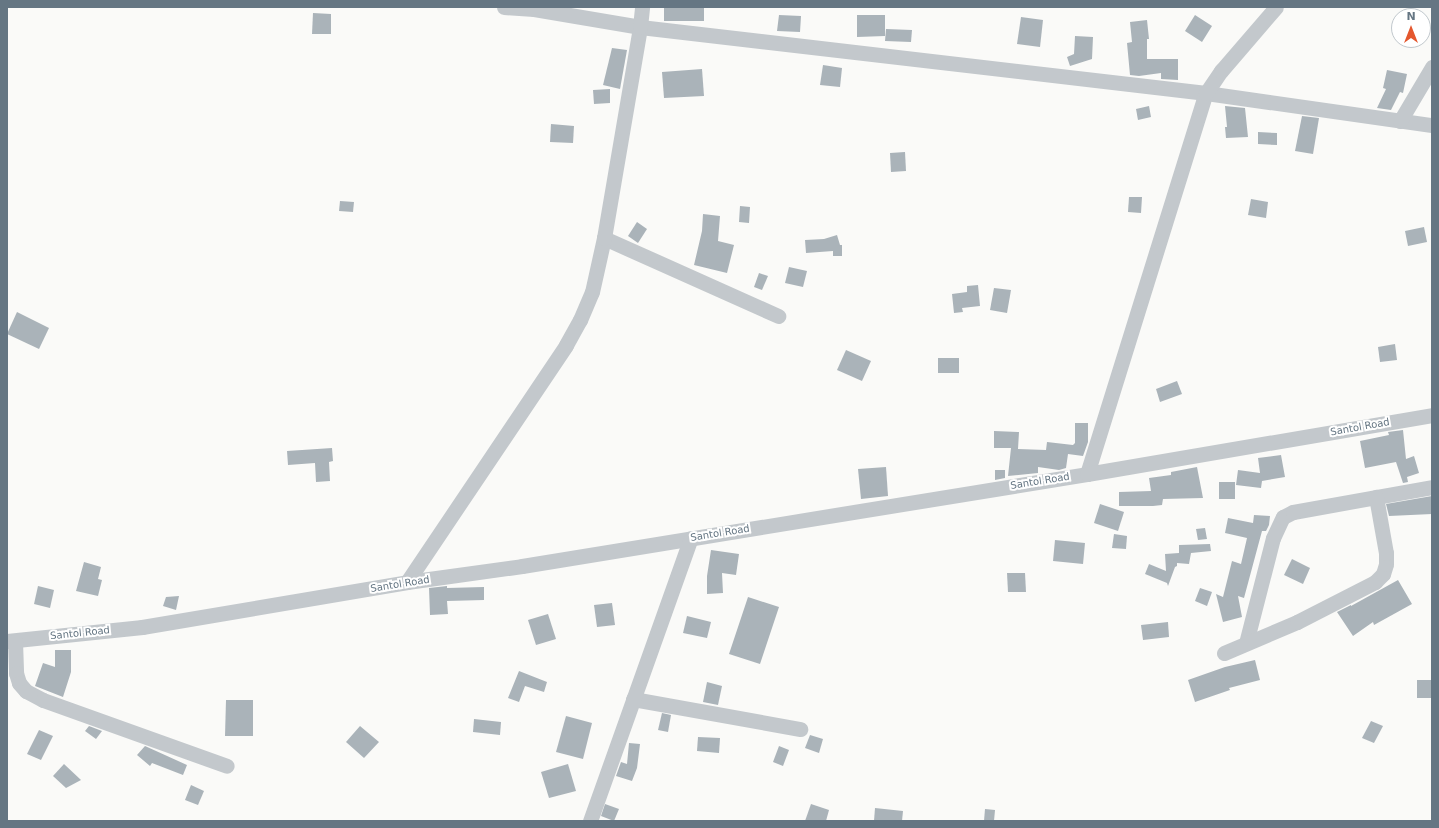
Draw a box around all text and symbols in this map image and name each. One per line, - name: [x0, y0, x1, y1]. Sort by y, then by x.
- north arrow: [1391, 8, 1431, 48]
- text: N: [1406, 10, 1416, 23]
- street label: Santol Road: [1329, 416, 1391, 438]
- street label: Santol Road: [1009, 470, 1071, 492]
- street label: Santol Road: [689, 522, 751, 544]
- street label: Santol Road: [369, 573, 431, 595]
- street label: Santol Road: [50, 624, 110, 642]

